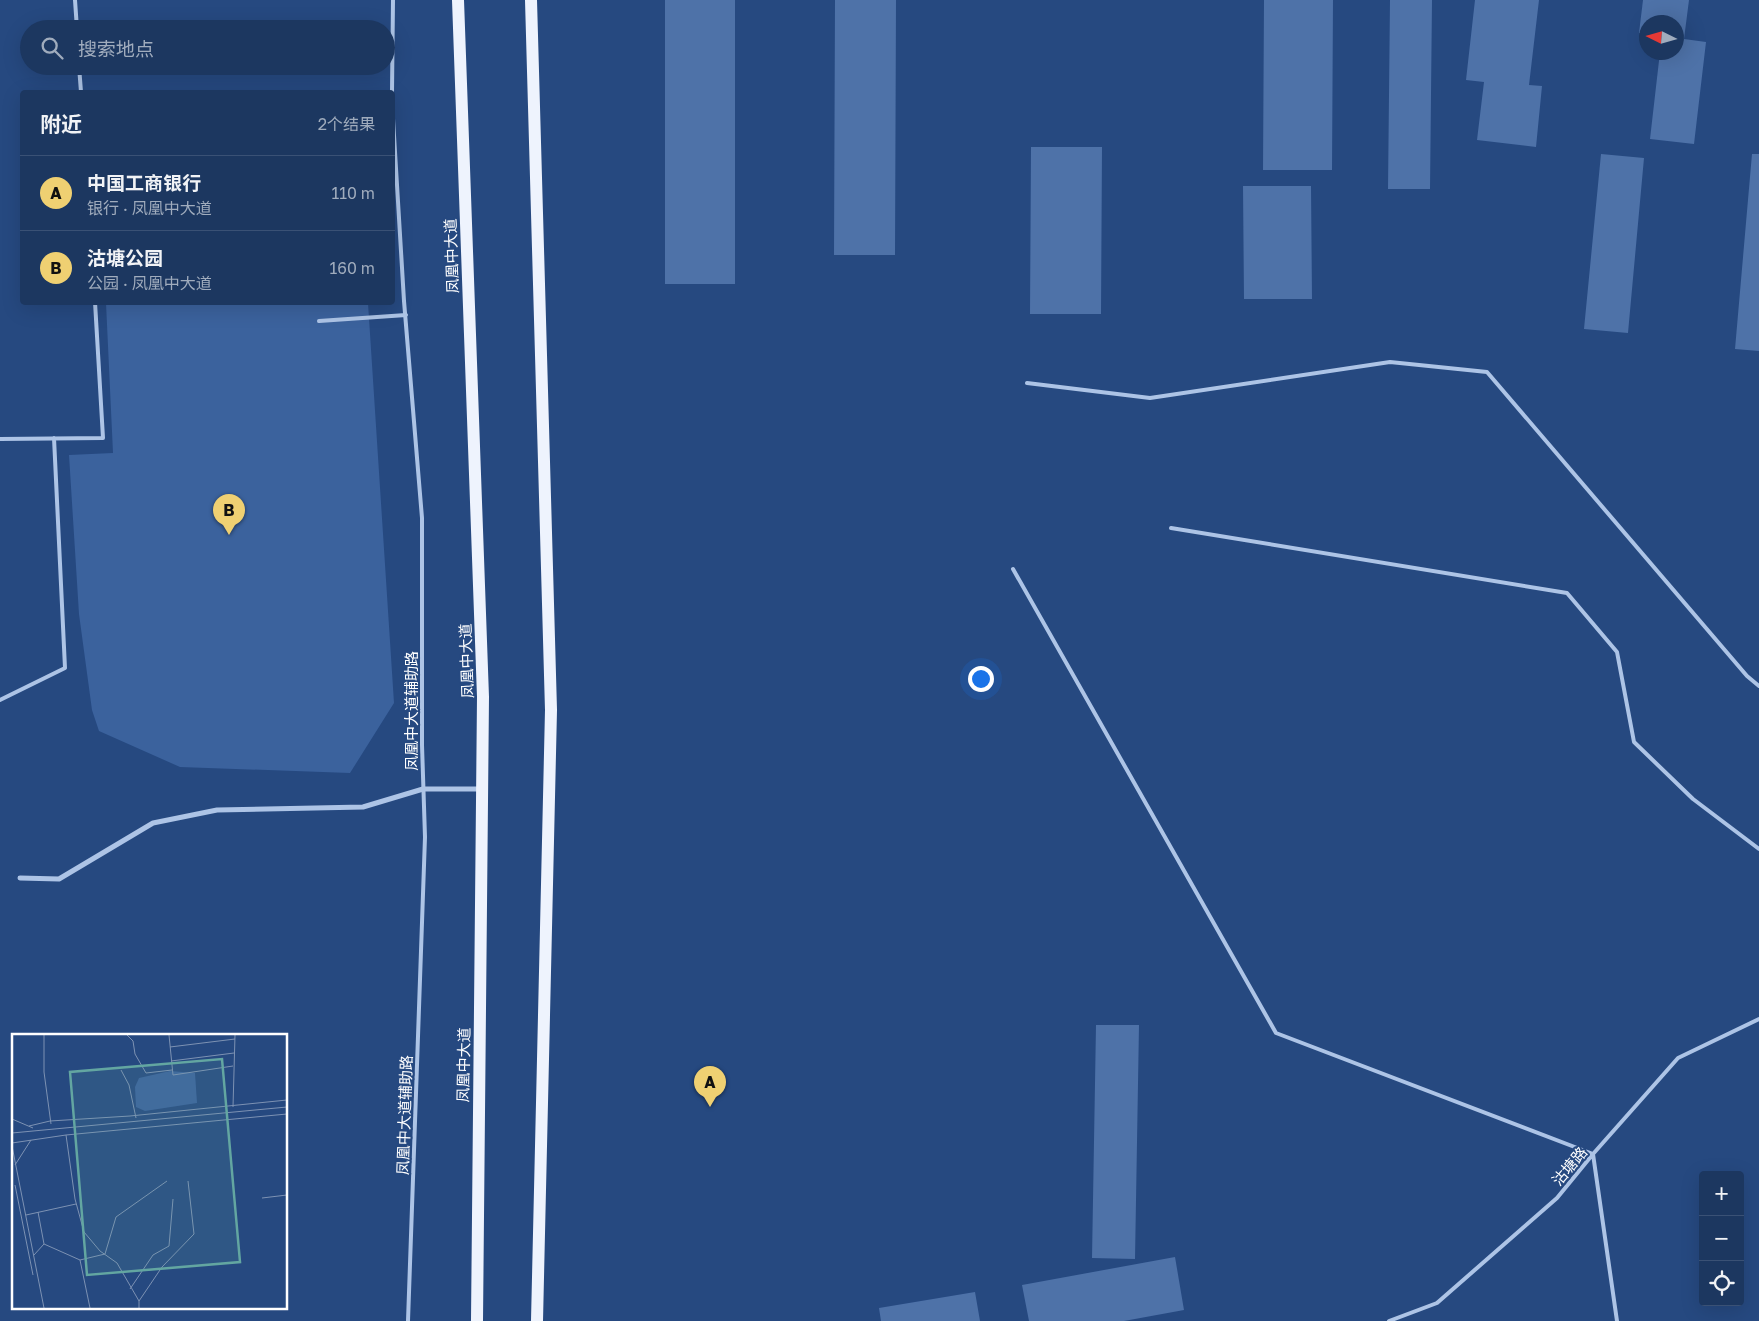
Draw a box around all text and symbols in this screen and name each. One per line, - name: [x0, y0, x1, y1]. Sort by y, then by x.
- north arrow: [1639, 15, 1684, 60]
- search box: [20, 20, 395, 75]
- icon: search: [38, 34, 66, 62]
- text: 搜索地点: [78, 37, 154, 60]
- text: 附近: [40, 111, 82, 137]
- text: 2个结果: [318, 114, 375, 134]
- text: 中国工商银行: [87, 171, 201, 194]
- text: A: [50, 183, 62, 203]
- text: 110 m: [331, 183, 375, 203]
- text: 银行 · 凤凰中大道: [87, 198, 212, 218]
- street label: 凤凰中大道: [441, 218, 461, 294]
- text: 沽塘公园: [87, 246, 163, 269]
- text: B: [50, 258, 62, 278]
- text: 160 m: [329, 258, 375, 278]
- text: 公园 · 凤凰中大道: [87, 273, 212, 293]
- pin: B: [213, 494, 245, 535]
- street label: 凤凰中大道: [456, 623, 476, 699]
- street label: 凤凰中大道辅助路: [402, 651, 420, 771]
- your location: [968, 666, 994, 692]
- street label: 凤凰中大道: [453, 1027, 473, 1103]
- inset map: [12, 1034, 288, 1308]
- street label: 凤凰中大道辅助路: [393, 1055, 415, 1175]
- pin: A: [694, 1066, 726, 1107]
- street label: 沽塘路: [1548, 1143, 1590, 1189]
- map controls: [1699, 1171, 1744, 1306]
- button: +: [1699, 1171, 1744, 1216]
- button: −: [1699, 1216, 1744, 1261]
- button: locate: [1699, 1261, 1744, 1306]

